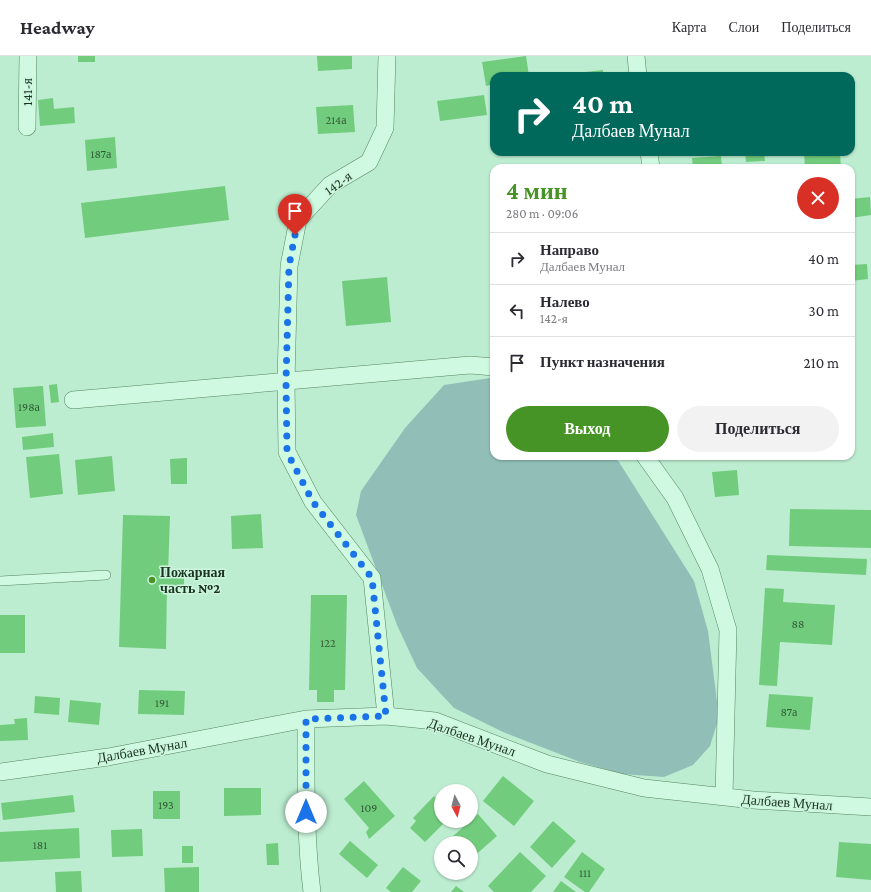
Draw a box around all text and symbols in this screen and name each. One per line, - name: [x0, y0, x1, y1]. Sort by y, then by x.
- text: Headway: [20, 17, 95, 38]
- text: Карта: [672, 19, 706, 35]
- text: Слои: [728, 19, 759, 35]
- text: Поделиться: [781, 19, 851, 35]
- street label: 141-я: [19, 77, 35, 106]
- icon: right: [506, 88, 558, 140]
- text: 40 m: [572, 88, 633, 119]
- house number: 214а: [325, 113, 347, 127]
- text: Далбаев Мунал: [572, 121, 690, 141]
- house number: 187а: [91, 147, 112, 161]
- street label: 142-я: [321, 167, 355, 198]
- text: 4 мин: [506, 177, 568, 204]
- button: close: [797, 177, 839, 219]
- pin: [278, 194, 312, 235]
- icon: arrive: [284, 200, 306, 222]
- text: 280 m · 09:06: [506, 206, 578, 221]
- text: Направо: [540, 242, 599, 258]
- icon: right: [506, 248, 528, 270]
- text: 40 m: [808, 251, 839, 267]
- text: Далбаев Мунал: [540, 259, 625, 274]
- text: Налево: [540, 294, 590, 310]
- icon: left: [506, 300, 528, 322]
- text: 30 m: [809, 303, 839, 319]
- text: 142-я: [540, 311, 568, 326]
- icon: arrive: [506, 352, 528, 374]
- text: Пункт назначения: [540, 354, 665, 370]
- text: 210 m: [804, 355, 839, 371]
- house number: 198а: [18, 400, 41, 414]
- button: Выход: [506, 406, 669, 452]
- button: Поделиться: [677, 406, 839, 452]
- place label: Пожарная часть №2: [160, 564, 226, 596]
- marker: Пожарная часть №2: [147, 575, 157, 585]
- house number: 88: [792, 617, 804, 631]
- house number: 122: [320, 636, 336, 650]
- house number: 191: [155, 696, 169, 710]
- house number: 87а: [781, 705, 798, 719]
- street label: Далбаев Мунал: [426, 715, 518, 759]
- street label: Далбаев Мунал: [96, 734, 188, 766]
- north arrow: [434, 784, 478, 828]
- map controls: [434, 784, 478, 880]
- position arrow: [285, 791, 327, 833]
- street label: Далбаев Мунал: [741, 791, 833, 813]
- house number: 193: [158, 798, 174, 812]
- house number: 109: [361, 801, 377, 815]
- button: search: [434, 836, 478, 880]
- house number: 181: [33, 838, 47, 852]
- house number: 111: [579, 866, 591, 880]

